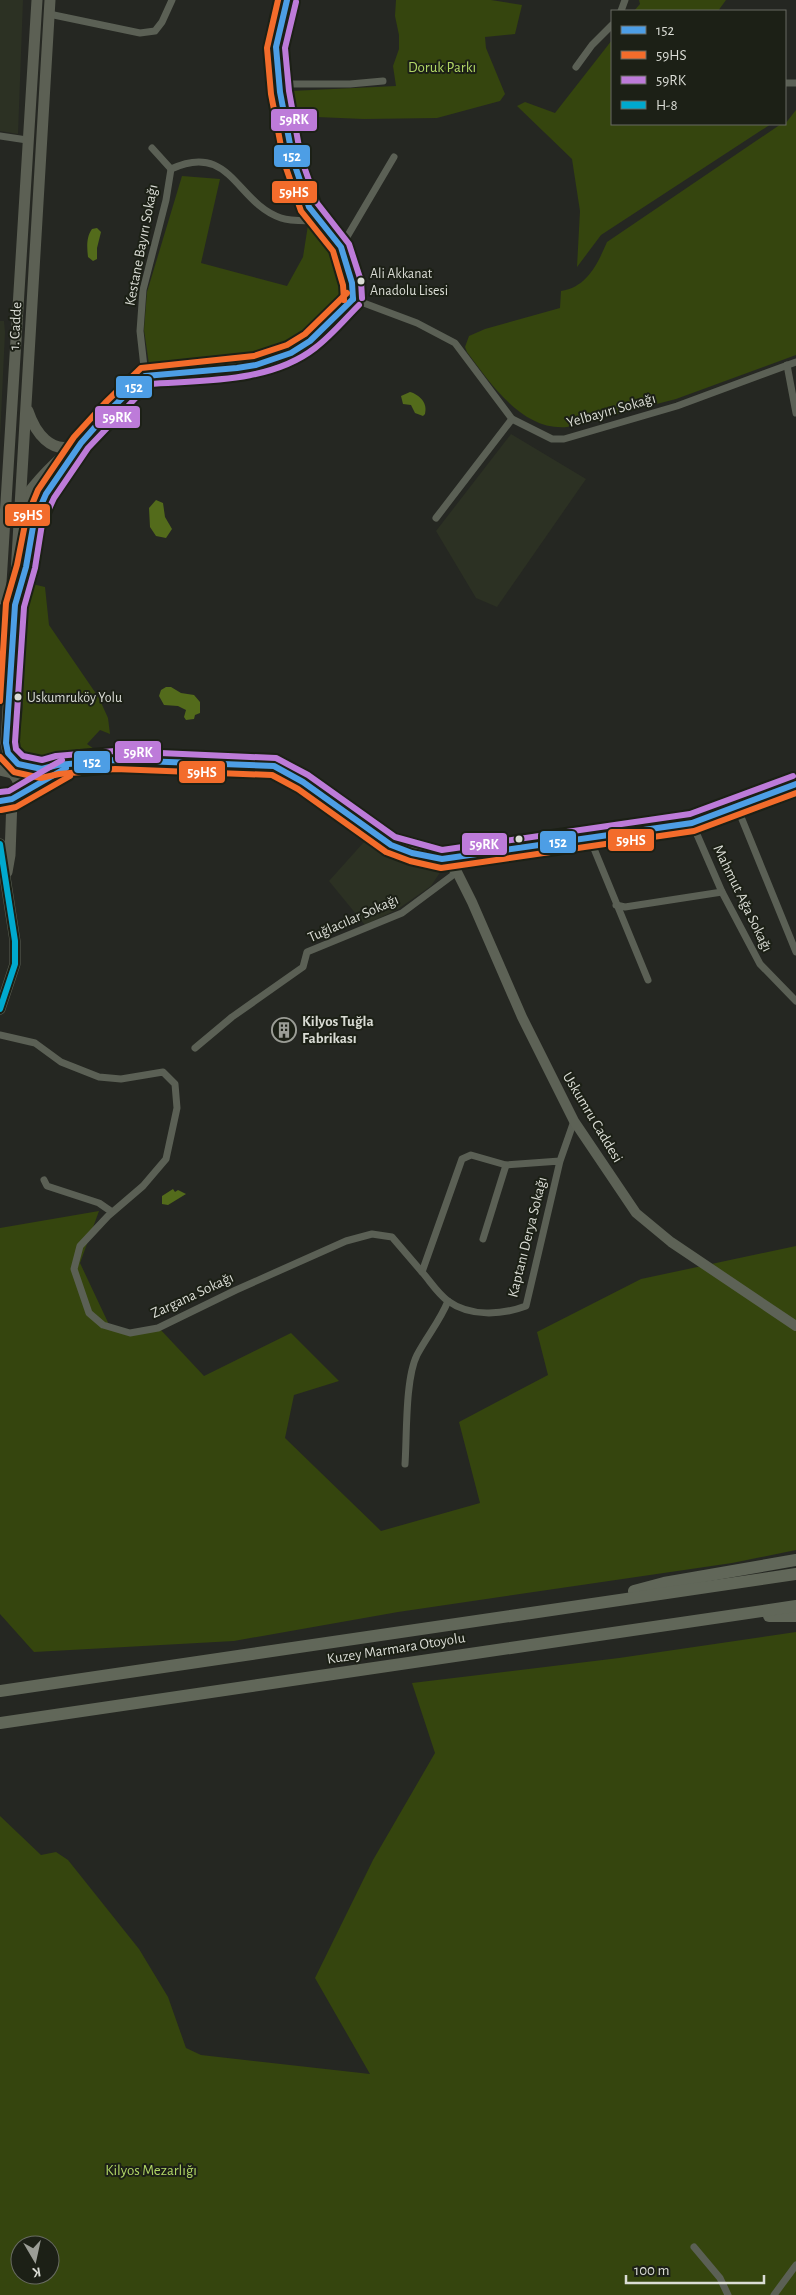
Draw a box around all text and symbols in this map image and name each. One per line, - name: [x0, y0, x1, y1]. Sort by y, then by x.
- legend: [611, 10, 786, 125]
- text: 152: [656, 23, 674, 38]
- text: 59HS: [656, 48, 687, 63]
- park label: Doruk Parkı: [408, 60, 476, 75]
- text: 59RK: [656, 73, 687, 88]
- text: H-8: [656, 98, 678, 113]
- line badge: 59RK: [270, 108, 318, 132]
- text: 59RK: [279, 113, 309, 127]
- line badge: 152: [273, 144, 311, 168]
- text: 152: [283, 150, 301, 164]
- line badge: 59HS: [271, 180, 318, 204]
- street label: Kestane Bayırı Sokağı: [122, 183, 161, 307]
- text: 59HS: [279, 186, 309, 200]
- place label: Ali Akkanat Anadolu Lisesi: [370, 267, 448, 298]
- marker: Ali Akkanat Anadolu Lisesi: [356, 276, 366, 286]
- street label: 1. Cadde: [7, 301, 24, 351]
- line badge: 152: [115, 375, 153, 399]
- text: 152: [125, 381, 143, 395]
- street label: Yelbayırı Sokağı: [565, 391, 657, 430]
- line badge: 59RK: [94, 405, 141, 429]
- text: 59RK: [102, 411, 132, 425]
- line badge: 59HS: [4, 503, 51, 527]
- text: 59HS: [13, 509, 43, 523]
- place label: Uskumruköy Yolu: [27, 691, 122, 705]
- marker: Uskumruköy Yolu: [13, 692, 23, 702]
- line badge: 59RK: [114, 740, 162, 764]
- text: 59RK: [123, 746, 153, 760]
- line badge: 152: [73, 750, 111, 774]
- text: 152: [83, 756, 101, 770]
- line badge: 59HS: [178, 760, 226, 784]
- text: 59HS: [187, 766, 217, 780]
- line badge: 59HS: [607, 828, 655, 852]
- line badge: 152: [539, 830, 577, 854]
- line badge: 59RK: [461, 832, 508, 856]
- unlabelled marker: [514, 834, 524, 844]
- text: 59HS: [616, 834, 646, 848]
- text: 152: [549, 836, 567, 850]
- text: 59RK: [469, 838, 499, 852]
- street label: Mahmut Ağa Sokağı: [710, 842, 775, 954]
- street label: Tuğlacılar Sokağı: [306, 892, 401, 945]
- place label: Kilyos Tuğla Fabrikası: [302, 1014, 374, 1046]
- building icon: Kilyos Tuğla Fabrikası: [271, 1017, 297, 1043]
- street label: Uskumru Caddesi: [560, 1069, 625, 1165]
- street label: Kaptanı Derya Sokağı: [505, 1175, 550, 1299]
- street label: Zargana Sokağı: [149, 1270, 236, 1321]
- street label: Kuzey Marmara Otoyolu: [326, 1630, 467, 1667]
- park label: Kilyos Mezarlığı: [105, 2163, 197, 2178]
- north arrow: [10, 2235, 60, 2285]
- scale bar: [626, 2252, 764, 2284]
- text: 100 m: [634, 2263, 669, 2278]
- text: K: [31, 2264, 42, 2280]

